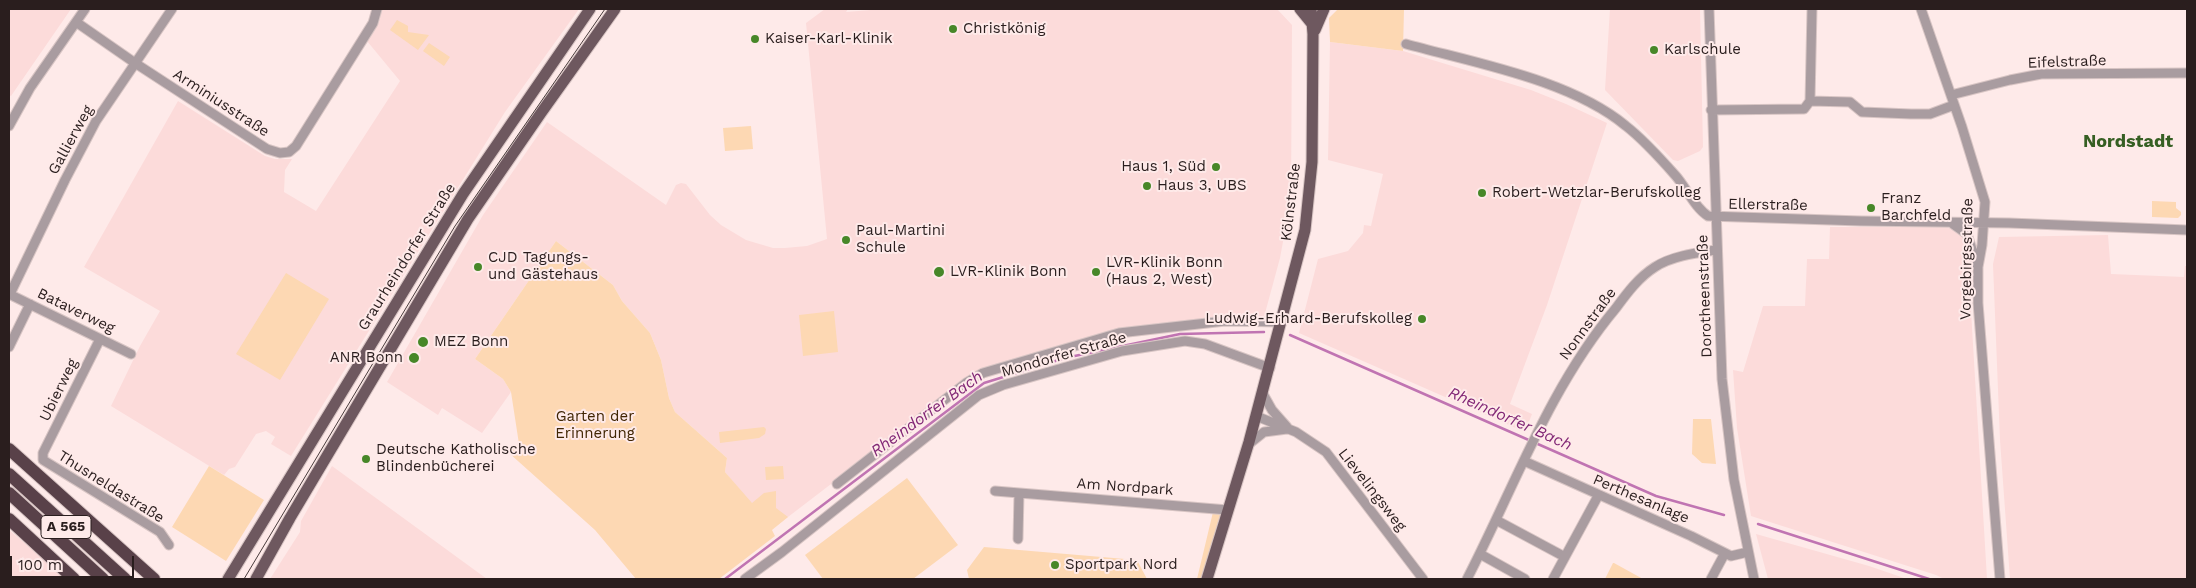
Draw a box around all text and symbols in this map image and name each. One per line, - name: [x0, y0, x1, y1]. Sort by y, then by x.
- place label: Christkönig: [963, 20, 1045, 38]
- marker: Christkönig: [947, 23, 959, 35]
- place label: Kaiser-Karl-Klinik: [765, 30, 892, 48]
- marker: Kaiser-Karl-Klinik: [749, 33, 761, 45]
- place label: Karlschule: [1664, 41, 1741, 59]
- marker: Karlschule: [1648, 44, 1660, 56]
- street label: Eifelstraße: [2027, 52, 2107, 72]
- street label: Arminiusstraße: [169, 65, 273, 141]
- street label: Gallierweg: [45, 102, 97, 178]
- district label: Nordstadt: [2083, 131, 2173, 153]
- place label: Haus 1, Süd: [1121, 158, 1206, 176]
- marker: Haus 1, Süd: [1210, 161, 1222, 173]
- street label: Kölnstraße: [1277, 162, 1305, 242]
- place label: Haus 3, UBS: [1157, 177, 1247, 195]
- street label: Graurheindorfer Straße: [354, 180, 460, 334]
- marker: Haus 3, UBS: [1141, 180, 1153, 192]
- place label: Robert-Wetzlar-Berufskolleg: [1492, 184, 1701, 202]
- marker: Robert-Wetzlar-Berufskolleg: [1476, 187, 1488, 199]
- place label: Franz Barchfeld: [1881, 190, 1951, 225]
- street label: Ellerstraße: [1728, 195, 1808, 215]
- street label: Vorgebirgsstraße: [1957, 198, 1977, 320]
- marker: Franz Barchfeld: [1865, 202, 1877, 214]
- place label: Paul-Martini Schule: [856, 222, 945, 257]
- marker: Paul-Martini Schule: [840, 234, 852, 246]
- street label: Dorotheenstraße: [1694, 234, 1716, 358]
- place label: CJD Tagungs- und Gästehaus: [488, 249, 598, 284]
- place label: LVR-Klinik Bonn (Haus 2, West): [1106, 254, 1223, 289]
- marker: CJD Tagungs- und Gästehaus: [472, 261, 484, 273]
- place label: LVR-Klinik Bonn: [950, 263, 1067, 281]
- marker: LVR-Klinik Bonn: [932, 265, 946, 279]
- marker: LVR-Klinik Bonn (Haus 2, West): [1090, 266, 1102, 278]
- street label: Bataverweg: [34, 284, 118, 338]
- street label: Nonnstraße: [1556, 284, 1620, 364]
- place label: Ludwig-Erhard-Berufskolleg: [1205, 310, 1412, 328]
- marker: Ludwig-Erhard-Berufskolleg: [1416, 313, 1428, 325]
- street label: Mondorfer Straße: [999, 329, 1129, 381]
- place label: MEZ Bonn: [434, 333, 508, 351]
- marker: MEZ Bonn: [416, 335, 430, 349]
- place label: ANR Bonn: [330, 349, 403, 367]
- marker: ANR Bonn: [407, 351, 421, 365]
- street label: Ubierweg: [36, 356, 82, 424]
- water label: Rheindorfer Bach: [867, 367, 987, 461]
- water label: Rheindorfer Bach: [1445, 383, 1575, 455]
- park label: Garten der Erinnerung: [555, 408, 635, 443]
- place label: Deutsche Katholische Blindenbücherei: [376, 441, 536, 476]
- street label: Lievelingsweg: [1334, 445, 1410, 535]
- street label: Thusneldastraße: [54, 447, 168, 527]
- marker: Deutsche Katholische Blindenbücherei: [360, 453, 372, 465]
- street label: Perthesanlage: [1590, 471, 1692, 527]
- street label: Am Nordpark: [1076, 475, 1174, 499]
- road number: A 565: [41, 516, 91, 538]
- scale bar: [12, 546, 136, 578]
- text: 100 m: [18, 556, 62, 574]
- place label: Sportpark Nord: [1065, 556, 1178, 574]
- marker: Sportpark Nord: [1049, 559, 1061, 571]

